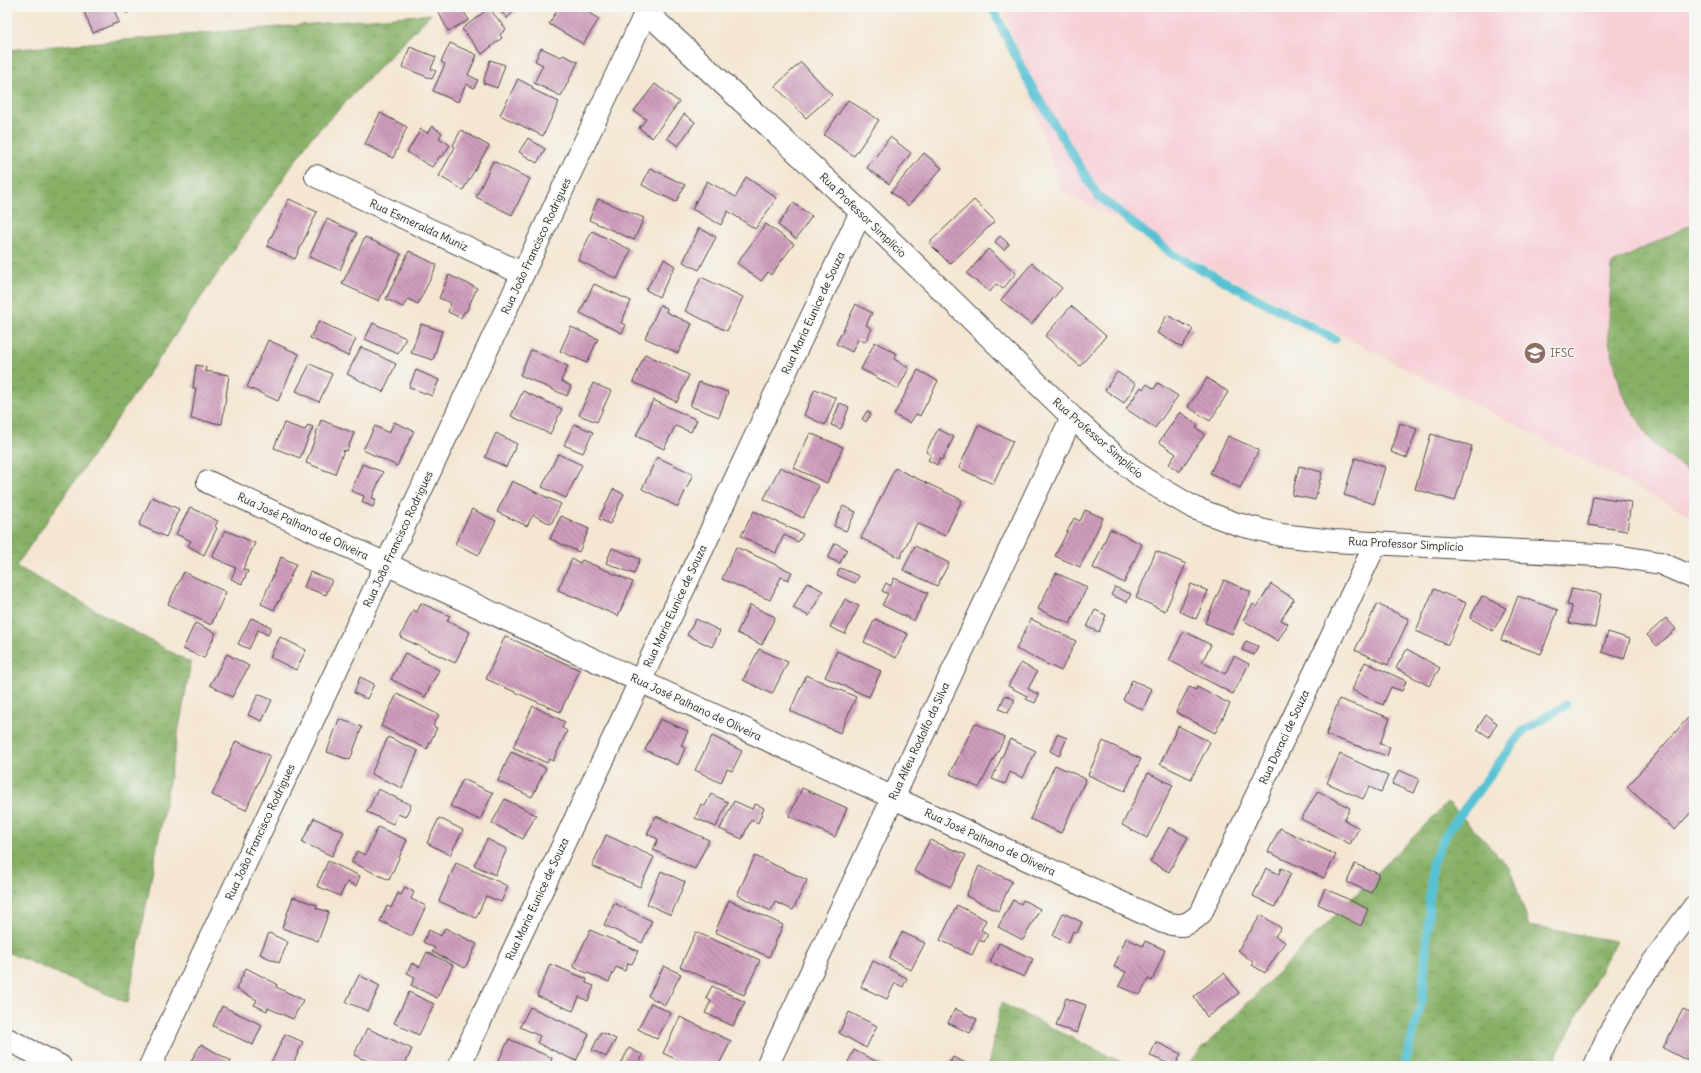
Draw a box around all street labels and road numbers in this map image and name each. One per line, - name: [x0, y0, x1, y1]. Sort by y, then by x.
- street label: Rua Professor Simplício: [817, 170, 909, 260]
- street label: Rua João Francisco Rodrigues: [498, 175, 574, 317]
- street label: Rua Esmeralda Muniz: [368, 196, 470, 254]
- street label: Rua Maria Eunice de Souza: [778, 249, 848, 377]
- street label: Rua Professor Simplício: [1050, 395, 1146, 481]
- street label: Rua João Francisco Rodrigues: [360, 468, 436, 610]
- street label: Rua José Palhano de Oliveira: [235, 489, 371, 563]
- street label: Rua Professor Simplício: [1348, 534, 1464, 554]
- street label: Rua Maria Eunice de Souza: [640, 542, 710, 670]
- street label: Rua José Palhano de Oliveira: [628, 670, 764, 744]
- street label: Rua Alfeu Rodolfo da Silva: [886, 680, 952, 802]
- street label: Rua Doraci de Souza: [1256, 688, 1312, 786]
- street label: Rua João Francisco Rodrigues: [222, 761, 298, 903]
- street label: Rua José Palhano de Oliveira: [922, 805, 1058, 879]
- street label: Rua Maria Eunice de Souza: [502, 835, 572, 963]

